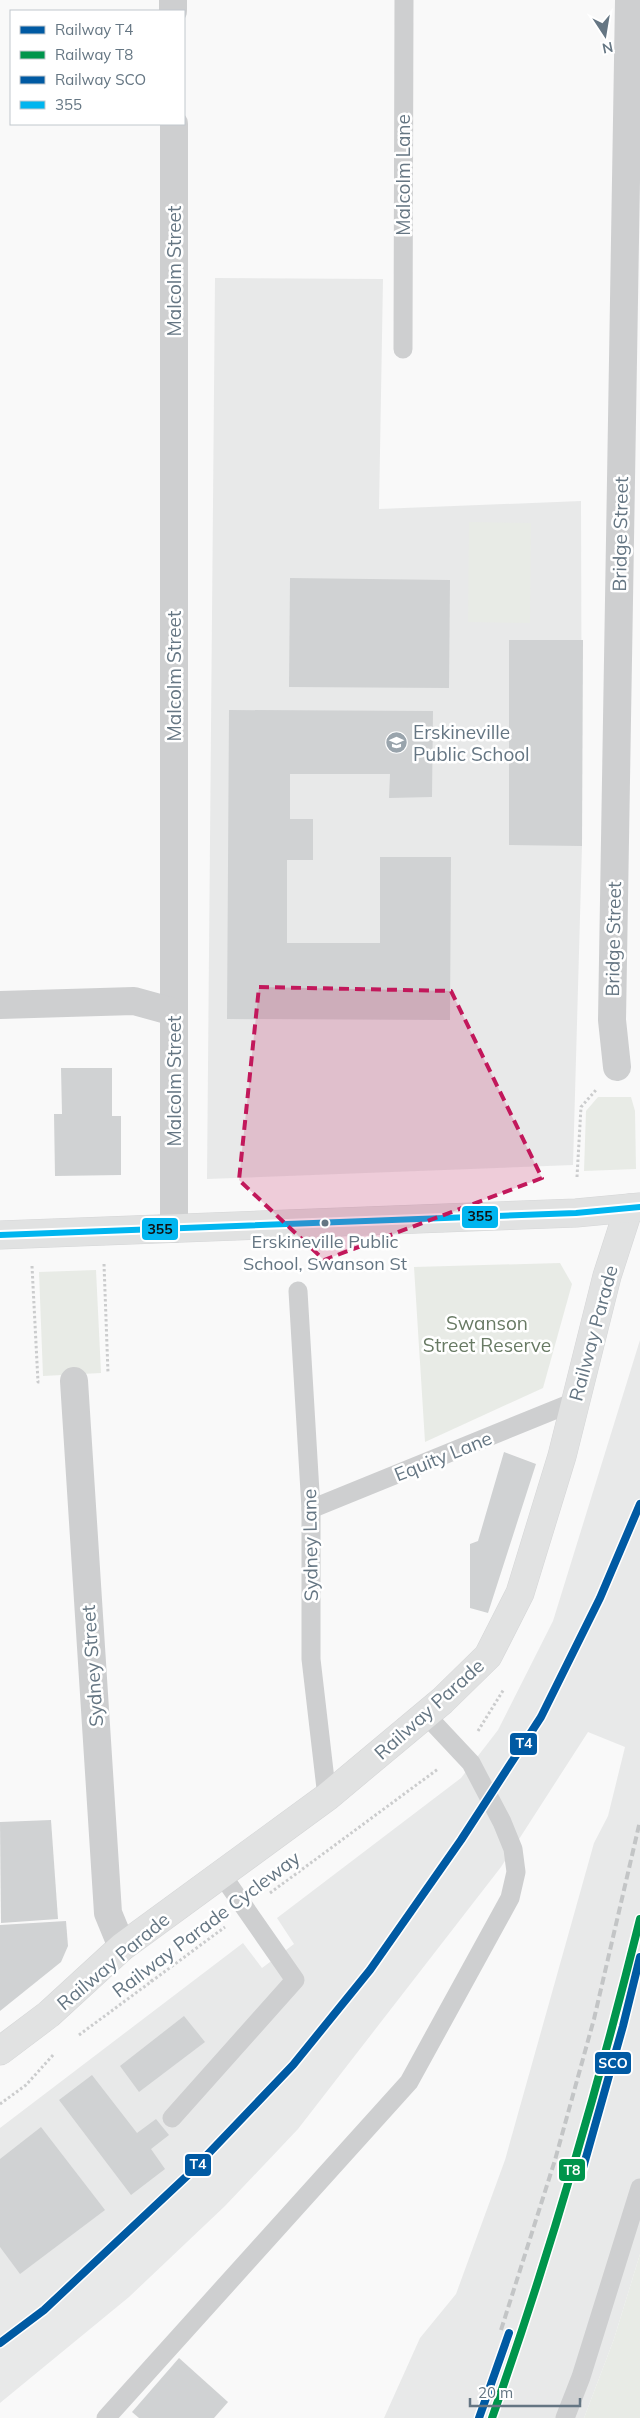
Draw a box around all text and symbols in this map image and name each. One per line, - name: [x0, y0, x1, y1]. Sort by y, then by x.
- legend: [10, 10, 185, 125]
- north arrow: [580, 10, 630, 60]
- text: Railway T4: [55, 20, 133, 39]
- text: N: [601, 38, 615, 58]
- text: Railway T8: [55, 45, 133, 64]
- text: Railway SCO: [55, 70, 146, 89]
- text: 355: [55, 95, 82, 114]
- street label: Malcolm Lane: [391, 114, 415, 236]
- street label: Malcolm Street: [162, 205, 186, 337]
- street label: Bridge Street: [607, 476, 633, 592]
- street label: Malcolm Street: [162, 610, 186, 742]
- place label: Erskineville Public School: [413, 720, 530, 766]
- school or university icon: Erskineville Public School: [385, 731, 409, 755]
- street label: Bridge Street: [600, 881, 626, 997]
- street label: Malcolm Street: [162, 1015, 186, 1147]
- line badge: 355: [461, 1205, 499, 1229]
- text: 355: [467, 1207, 493, 1225]
- line badge: 355: [141, 1217, 179, 1241]
- marker: Erskineville Public School, Swanson St: [320, 1218, 330, 1228]
- text: 355: [147, 1220, 173, 1238]
- place label: Erskineville Public School, Swanson St: [243, 1230, 407, 1275]
- street label: Railway Parade: [563, 1263, 623, 1403]
- park label: Swanson Street Reserve: [423, 1311, 551, 1357]
- street label: Equity Lane: [391, 1426, 495, 1486]
- street label: Sydney Lane: [297, 1488, 323, 1602]
- street label: Sydney Street: [76, 1604, 108, 1728]
- street label: Railway Parade: [369, 1653, 489, 1765]
- line badge: T4: [509, 1732, 538, 1756]
- text: T4: [515, 1734, 533, 1752]
- street label: Railway Parade Cycleway: [108, 1846, 304, 2002]
- street label: Railway Parade: [52, 1907, 174, 2015]
- line badge: SCO: [594, 2051, 632, 2075]
- text: SCO: [598, 2054, 628, 2072]
- line badge: T4: [184, 2153, 212, 2177]
- text: T4: [189, 2155, 207, 2173]
- line badge: T8: [558, 2158, 586, 2182]
- text: T8: [563, 2161, 581, 2179]
- scale bar: [470, 2376, 580, 2408]
- text: 20 m: [478, 2383, 513, 2402]

